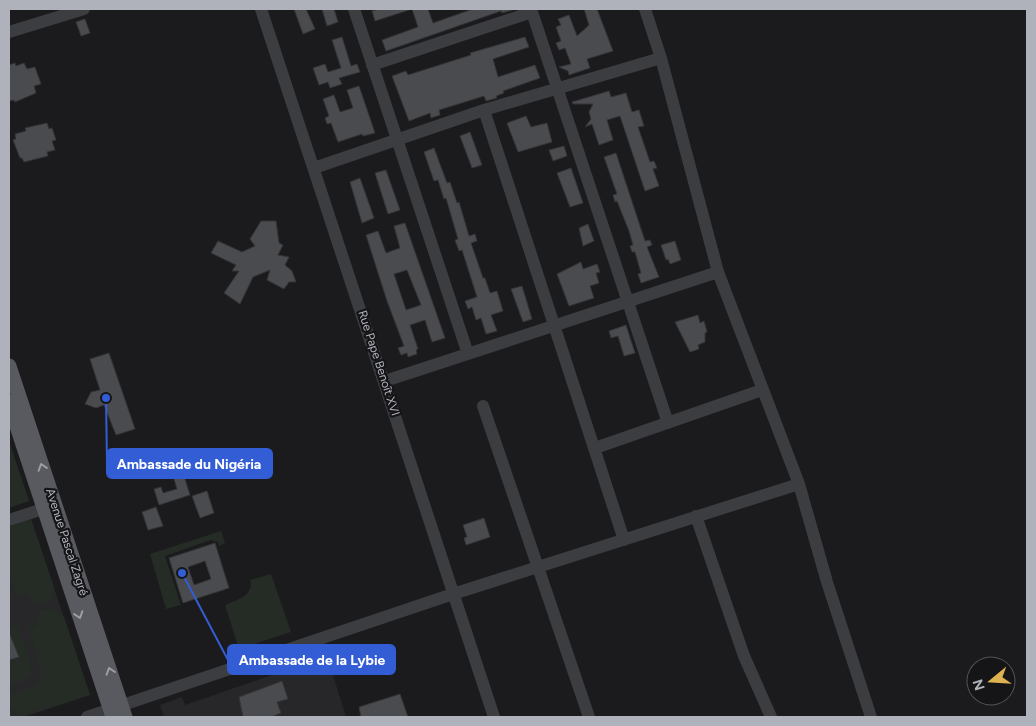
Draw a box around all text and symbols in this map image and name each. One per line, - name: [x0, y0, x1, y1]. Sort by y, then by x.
- street label: Rue Pape Benoît XVI: [355, 309, 403, 417]
- callout: Ambassade du Nigéria: [107, 449, 272, 478]
- text: Ambassade du Nigéria: [117, 456, 261, 473]
- one-way arrow: [38, 463, 48, 472]
- street label: Avenue Pascal Zagré: [43, 487, 91, 598]
- one-way arrow: [73, 610, 83, 618]
- callout: Ambassade de la Lybie: [228, 645, 395, 674]
- text: Ambassade de la Lybie: [239, 652, 386, 669]
- north arrow: [966, 656, 1016, 706]
- one-way arrow: [106, 667, 116, 676]
- text: N: [969, 677, 989, 693]

